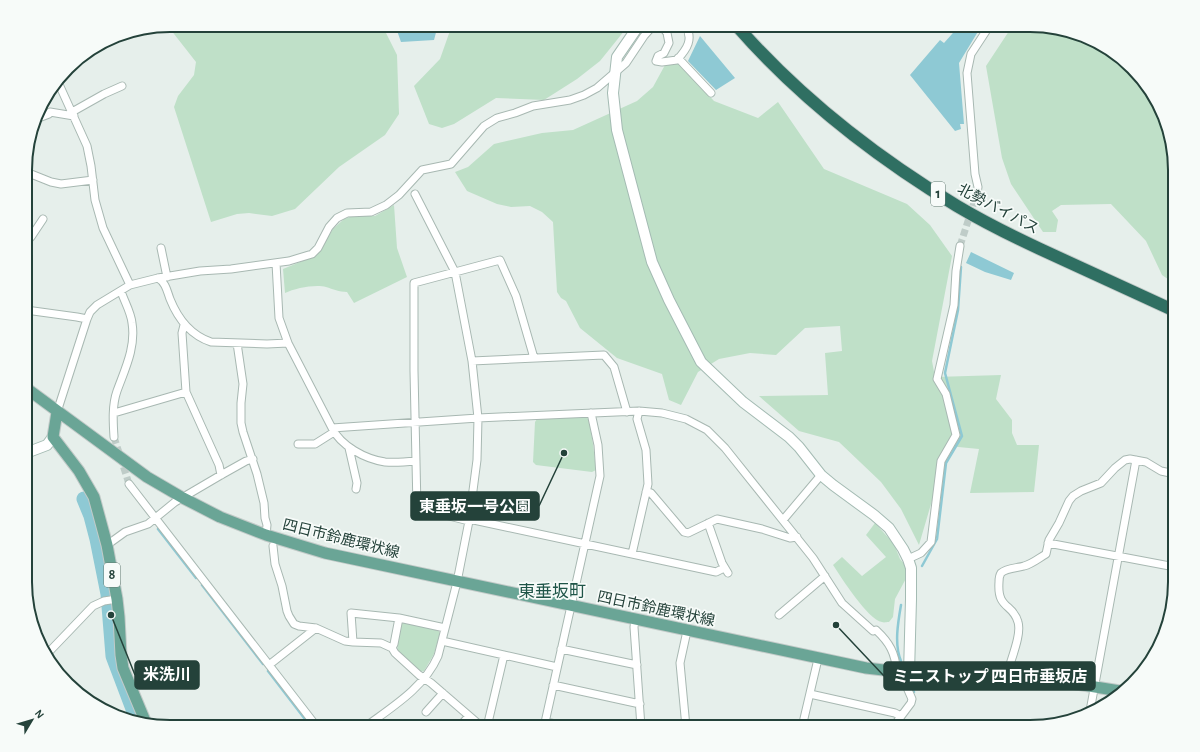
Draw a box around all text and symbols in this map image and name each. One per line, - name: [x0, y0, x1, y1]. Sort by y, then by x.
- street label: 北勢バイパス: [955, 180, 1042, 237]
- road number: 1: [931, 182, 945, 206]
- callout: 東垂坂一号公園: [411, 492, 539, 520]
- text: 東垂坂一号公園: [419, 498, 531, 515]
- street label: 四日市鈴鹿環状線: [281, 515, 402, 561]
- road number: 8: [104, 563, 120, 587]
- district label: 東垂坂町: [518, 582, 586, 600]
- street label: 四日市鈴鹿環状線: [596, 587, 717, 629]
- callout: 米洗川: [135, 661, 199, 689]
- callout: ミニストップ 四日市垂坂店: [884, 662, 1095, 690]
- text: 米洗川: [143, 666, 191, 683]
- text: ミニストップ 四日市垂坂店: [893, 668, 1087, 685]
- north arrow: [12, 700, 52, 740]
- text: N: [33, 708, 46, 721]

